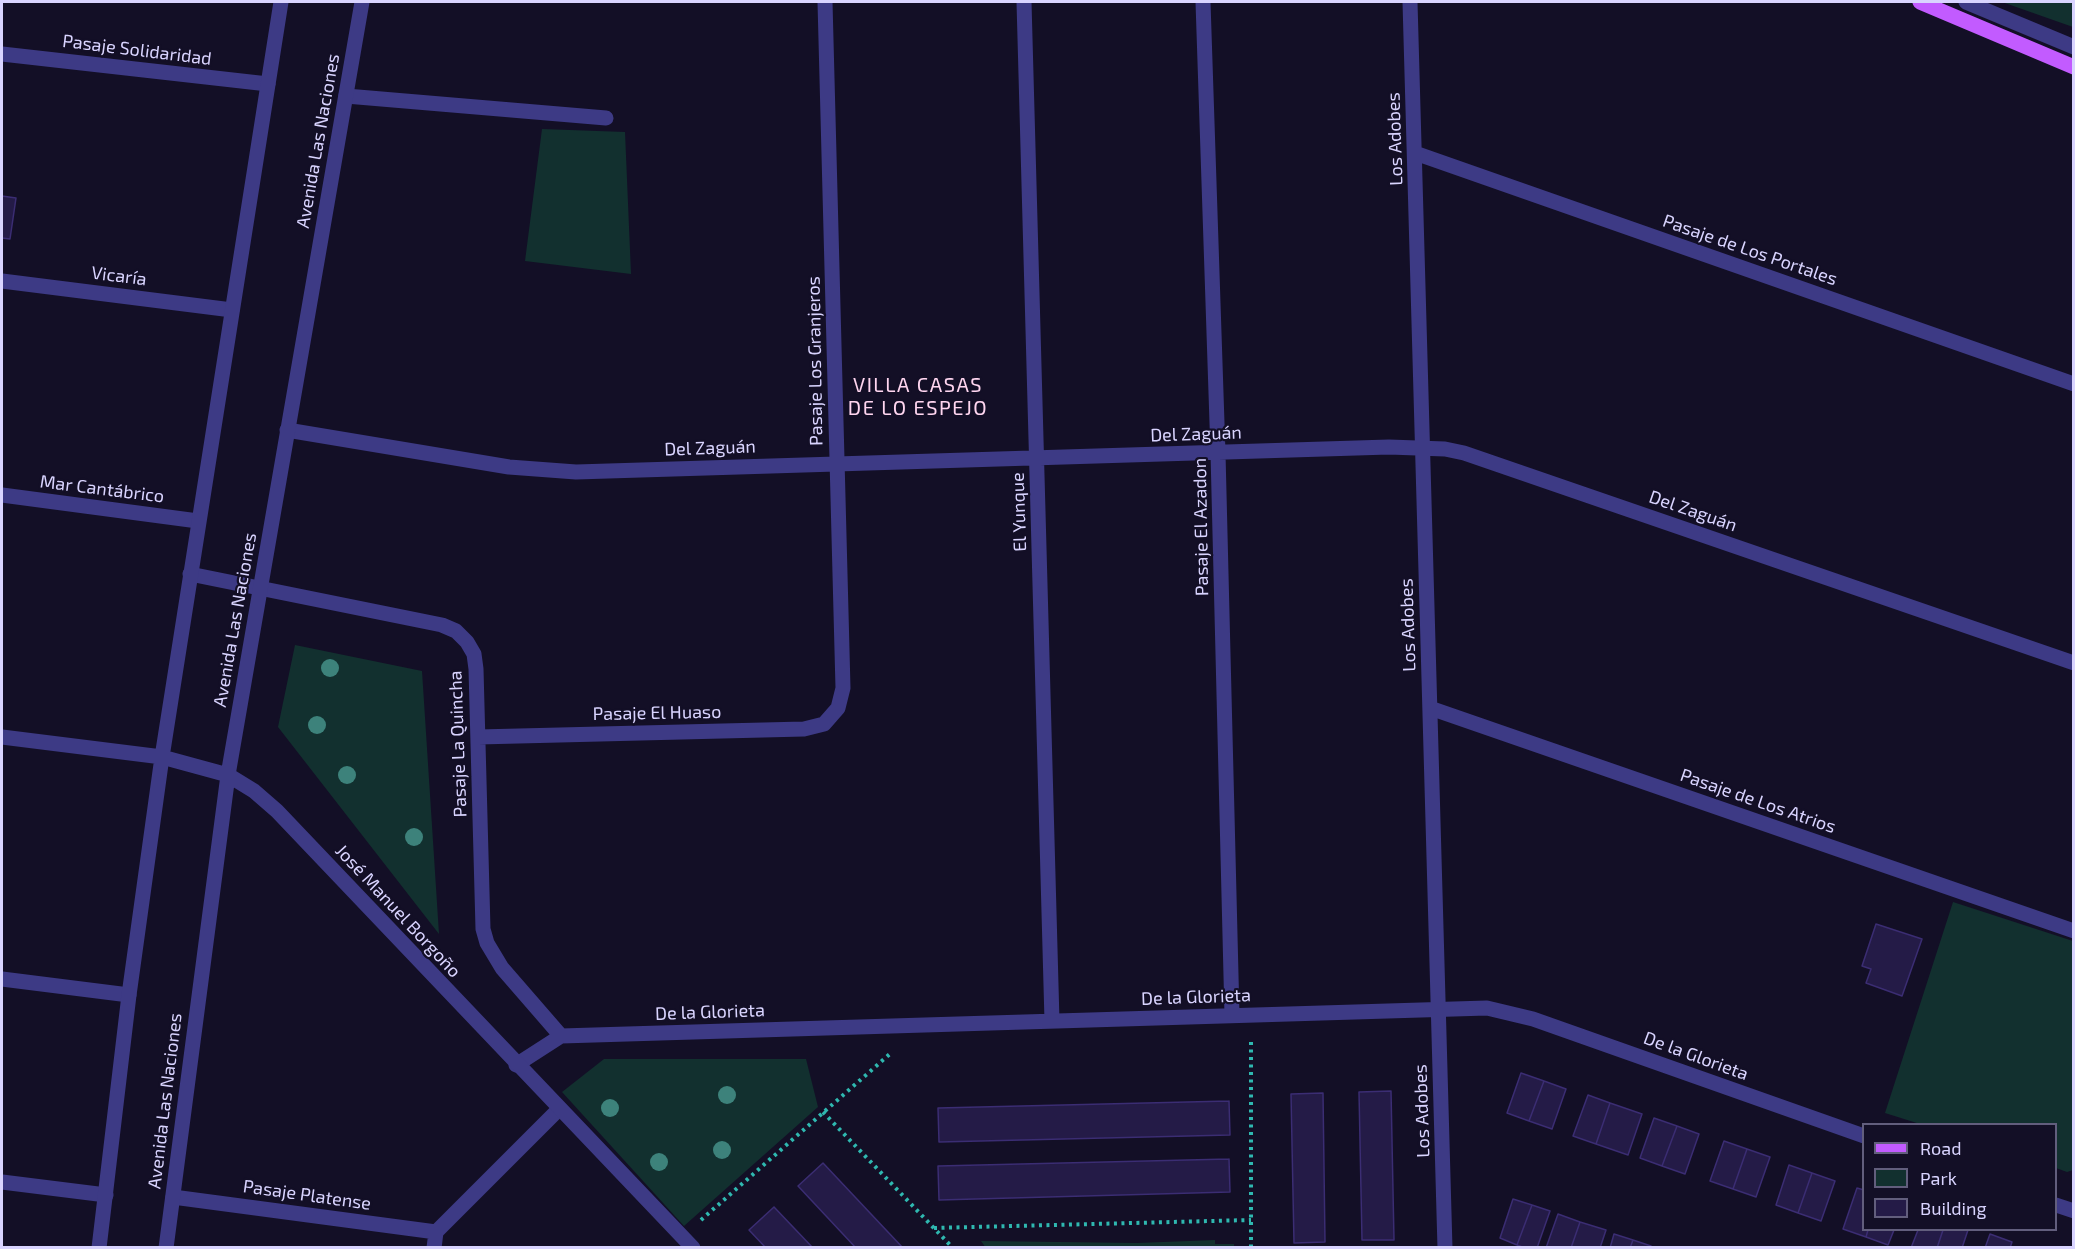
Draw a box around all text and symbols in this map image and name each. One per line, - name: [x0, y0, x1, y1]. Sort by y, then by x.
- street label: Pasaje Solidaridad: [61, 30, 213, 70]
- street label: Avenida Las Naciones: [292, 52, 344, 230]
- street label: Los Adobes: [1383, 92, 1407, 186]
- street label: Pasaje de Los Portales: [1660, 210, 1840, 290]
- street label: Vicaría: [90, 262, 148, 290]
- street label: Pasaje Los Granjeros: [803, 276, 827, 446]
- district label: VILLA CASAS DE LO ESPEJO: [848, 373, 988, 420]
- street label: Del Zaguán: [1150, 422, 1242, 446]
- street label: Del Zaguán: [664, 436, 756, 460]
- street label: Pasaje El Azadon: [1189, 458, 1213, 596]
- street label: Mar Cantábrico: [39, 471, 165, 507]
- street label: El Yunque: [1007, 472, 1031, 552]
- street label: Del Zaguán: [1646, 486, 1740, 536]
- street label: Avenida Las Naciones: [209, 531, 261, 709]
- street label: Los Adobes: [1396, 578, 1420, 672]
- street label: Pasaje La Quincha: [445, 670, 471, 818]
- street label: Pasaje El Huaso: [593, 701, 721, 725]
- street label: Pasaje de Los Atrios: [1677, 764, 1839, 838]
- street label: José Manuel Borgoño: [331, 840, 465, 982]
- street label: De la Glorieta: [1141, 984, 1251, 1010]
- street label: De la Glorieta: [655, 999, 765, 1025]
- street label: Avenida Las Naciones: [144, 1012, 186, 1190]
- street label: De la Glorieta: [1641, 1027, 1751, 1085]
- street label: Los Adobes: [1410, 1064, 1434, 1158]
- legend: [1862, 1123, 2057, 1231]
- text: Road: [1920, 1137, 1961, 1159]
- text: Park: [1920, 1167, 1957, 1189]
- street label: Pasaje Platense: [241, 1175, 373, 1215]
- text: Building: [1920, 1197, 1987, 1219]

